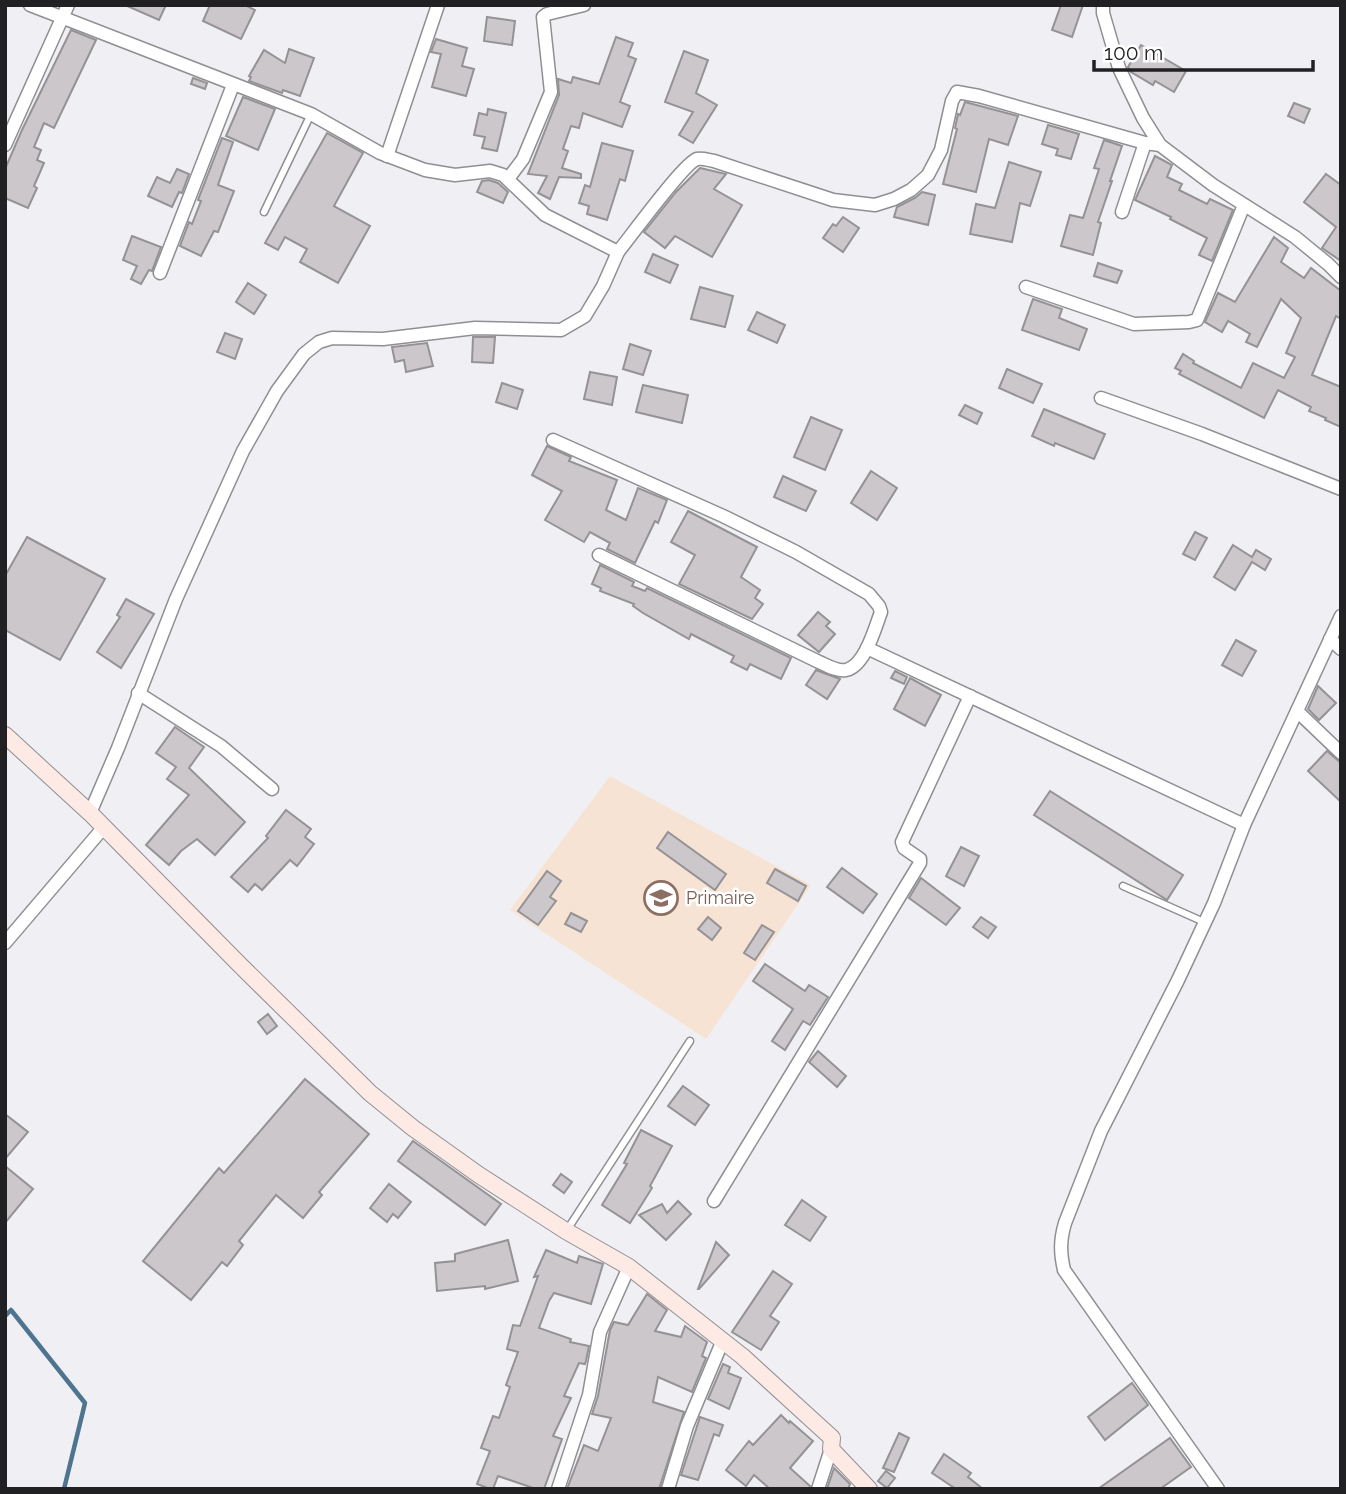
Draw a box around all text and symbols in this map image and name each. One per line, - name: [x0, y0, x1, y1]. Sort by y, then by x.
- scale bar: [1094, 28, 1313, 72]
- text: 100 m: [1104, 40, 1163, 65]
- school or university icon: Primaire: [642, 879, 680, 917]
- place label: Primaire: [686, 887, 755, 908]

